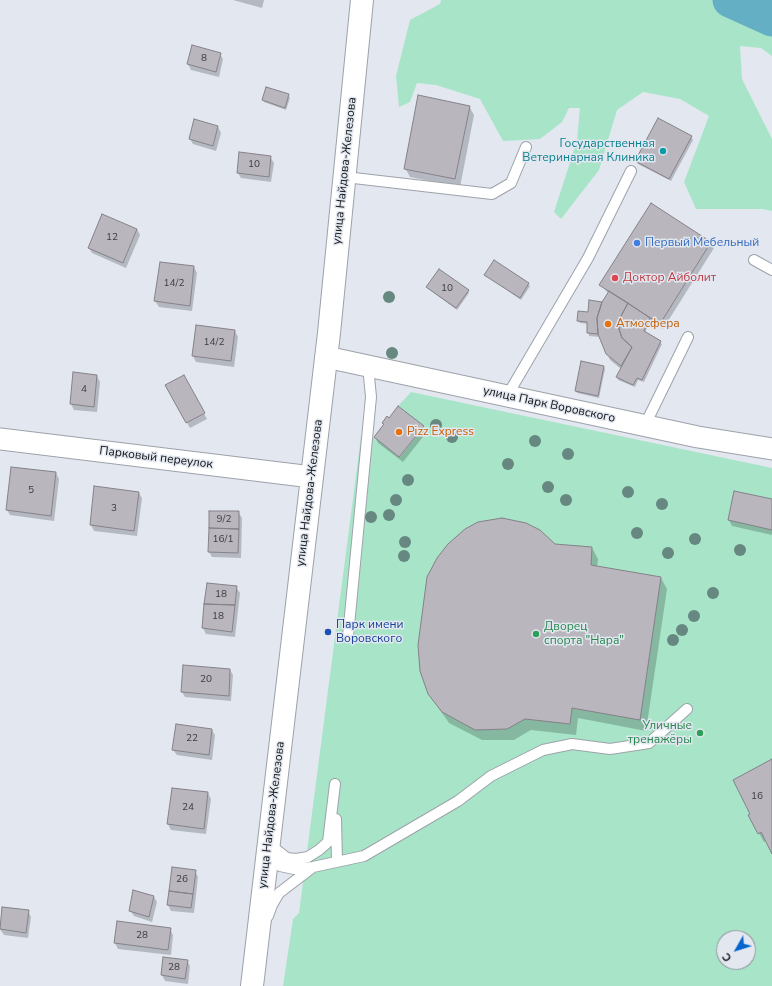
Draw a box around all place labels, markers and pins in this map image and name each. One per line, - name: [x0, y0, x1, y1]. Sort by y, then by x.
- place label: Государственная Ветеринарная Клиника: [522, 137, 655, 165]
- marker: Государственная Ветеринарная Клиника: [658, 146, 668, 156]
- place label: Первый Мебельный: [645, 236, 759, 250]
- marker: Первый Мебельный: [632, 238, 642, 248]
- place label: Доктор Айболит: [623, 271, 716, 285]
- marker: Доктор Айболит: [610, 273, 620, 283]
- place label: Атмосфера: [616, 317, 680, 331]
- marker: Атмосфера: [603, 319, 613, 329]
- place label: Pizz Express: [407, 425, 474, 439]
- marker: Pizz Express: [394, 427, 404, 437]
- place label: Парк имени Воровского: [336, 618, 404, 646]
- place label: Дворец спорта "Нара": [544, 620, 624, 648]
- marker: Парк имени Воровского: [323, 627, 333, 637]
- marker: Дворец спорта "Нара": [531, 629, 541, 639]
- place label: Уличные тренажёры: [628, 719, 692, 747]
- marker: Уличные тренажёры: [695, 728, 705, 738]

